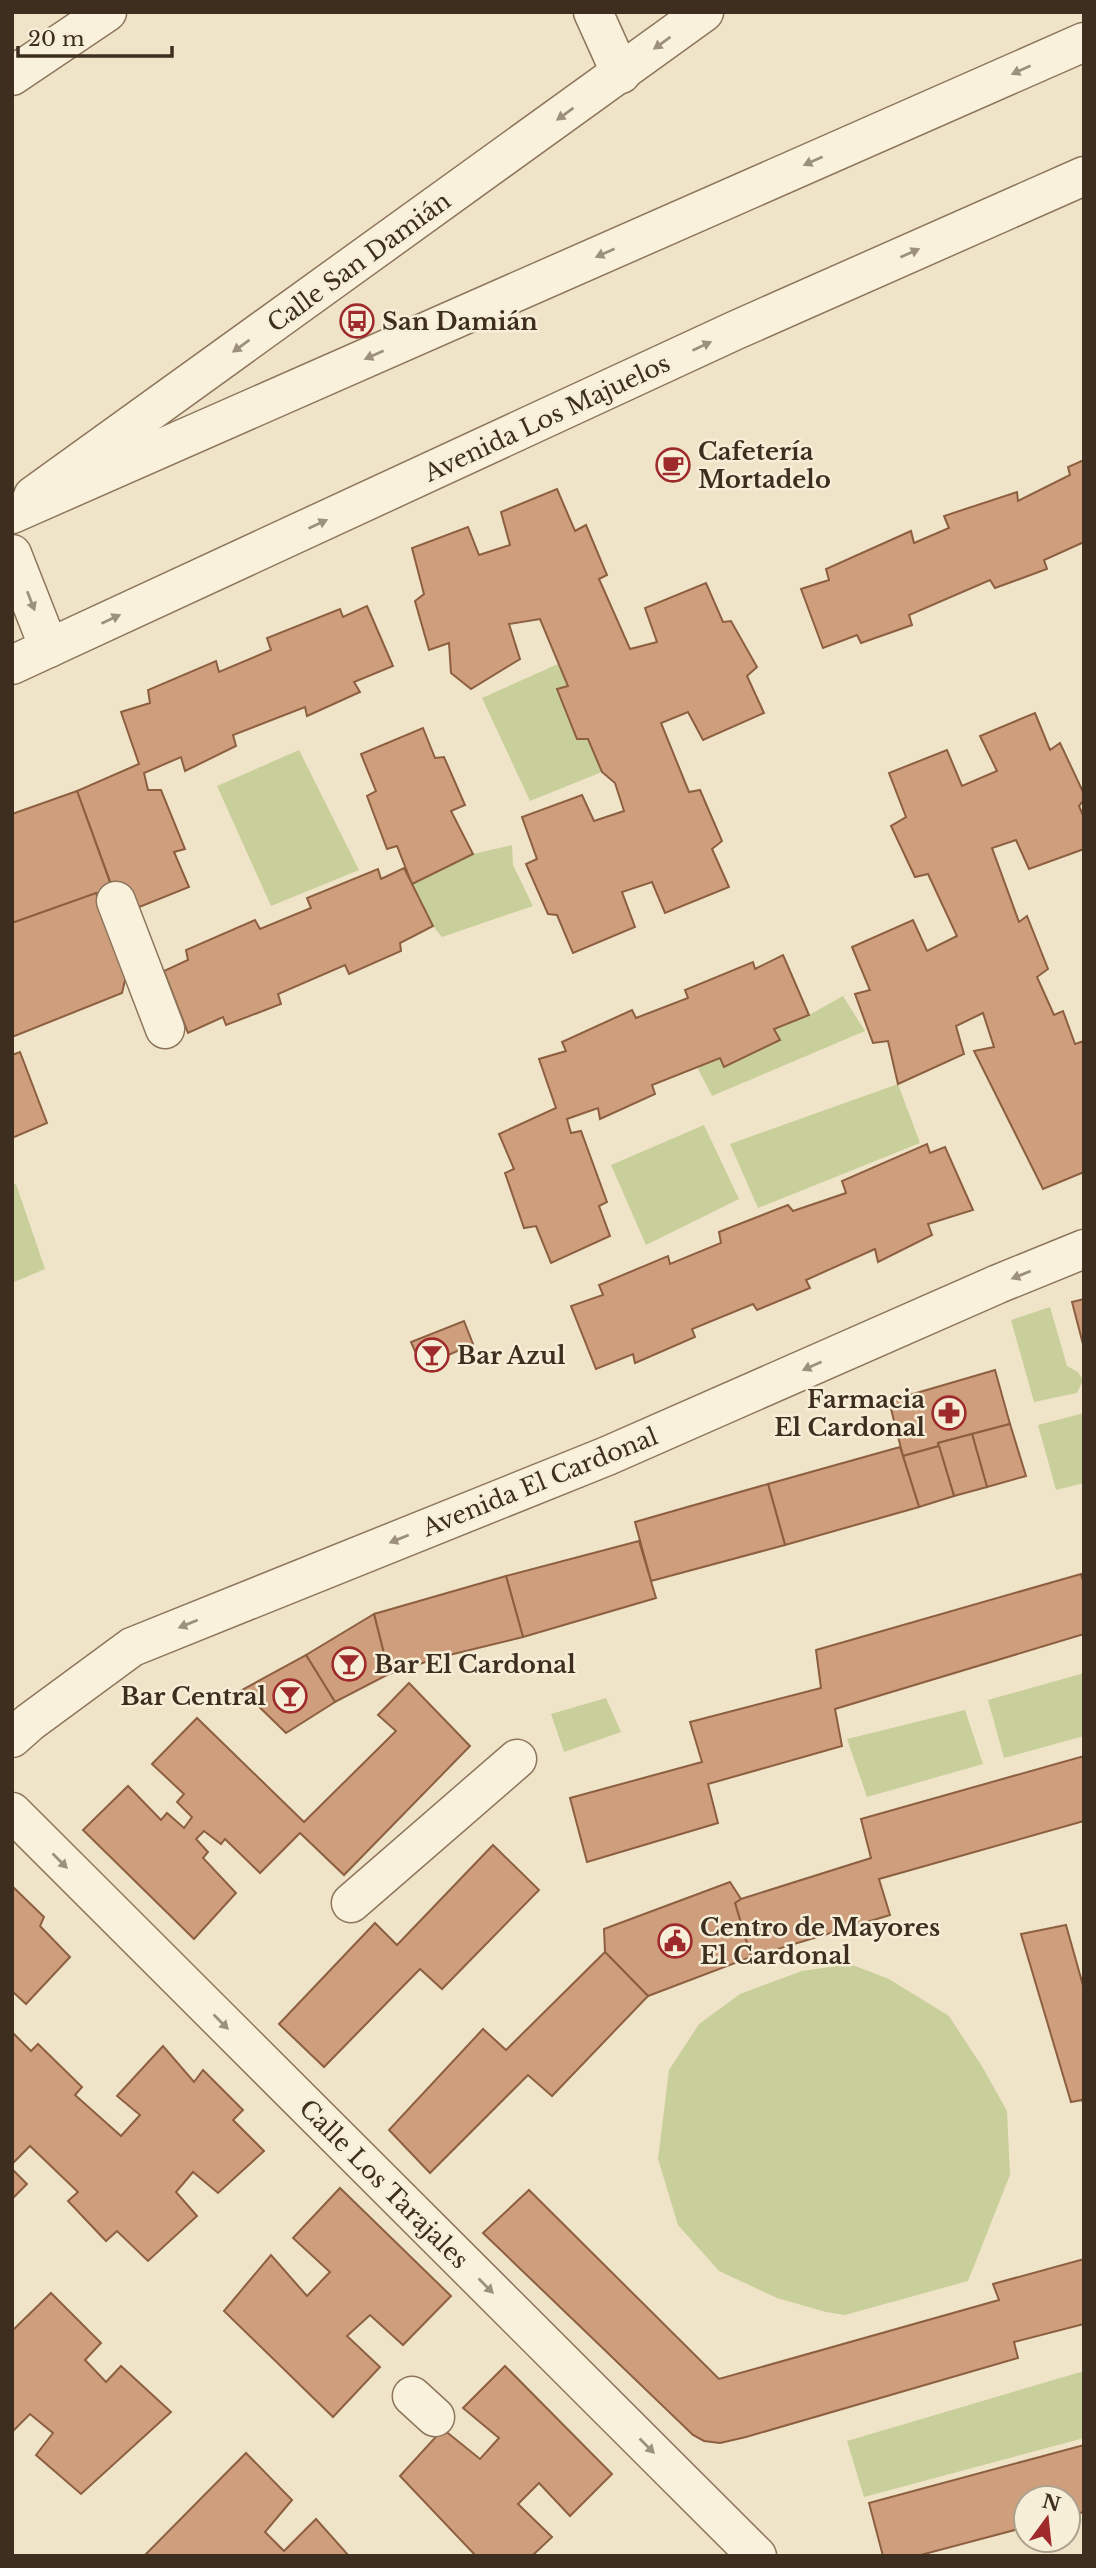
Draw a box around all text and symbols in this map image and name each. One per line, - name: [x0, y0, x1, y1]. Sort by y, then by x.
- scale bar: [18, 14, 172, 58]
- text: 20 m: [28, 26, 85, 52]
- one-way arrow: [653, 36, 672, 50]
- one-way arrow: [1011, 64, 1031, 76]
- one-way arrow: [556, 106, 574, 120]
- one-way arrow: [803, 155, 823, 167]
- street label: Calle San Damián: [262, 186, 456, 338]
- one-way arrow: [595, 247, 615, 259]
- one-way arrow: [900, 247, 920, 259]
- bus stop icon: San Damián: [338, 302, 376, 340]
- place label: San Damián: [382, 307, 538, 336]
- one-way arrow: [232, 339, 250, 353]
- one-way arrow: [692, 340, 712, 352]
- street label: Avenida Los Majuelos: [419, 348, 674, 488]
- one-way arrow: [363, 349, 384, 360]
- place label: Cafetería Mortadelo: [698, 437, 831, 494]
- cafe icon: Cafetería Mortadelo: [654, 446, 692, 484]
- one-way arrow: [308, 518, 328, 530]
- one-way arrow: [25, 591, 36, 612]
- one-way arrow: [101, 613, 121, 625]
- one-way arrow: [1010, 1269, 1031, 1280]
- bar icon: Bar Azul: [413, 1336, 451, 1374]
- place label: Bar Azul: [457, 1341, 566, 1370]
- one-way arrow: [802, 1360, 822, 1372]
- place label: Farmacia El Cardonal: [774, 1385, 925, 1442]
- pharmacy icon: Farmacia El Cardonal: [930, 1394, 968, 1432]
- street label: Avenida El Cardonal: [417, 1421, 662, 1543]
- one-way arrow: [389, 1534, 410, 1545]
- one-way arrow: [178, 1619, 199, 1630]
- bar icon: Bar El Cardonal: [330, 1645, 368, 1683]
- place label: Bar El Cardonal: [374, 1650, 576, 1679]
- bar icon: Bar Central: [271, 1677, 309, 1715]
- place label: Bar Central: [121, 1682, 266, 1711]
- one-way arrow: [52, 1852, 69, 1869]
- place label: Centro de Mayores El Cardonal: [700, 1913, 940, 1970]
- public building icon: Centro de Mayores El Cardonal: [656, 1922, 694, 1960]
- one-way arrow: [212, 2013, 229, 2029]
- street label: Calle Los Tarajales: [294, 2094, 474, 2274]
- one-way arrow: [478, 2277, 494, 2294]
- one-way arrow: [639, 2438, 656, 2455]
- north arrow: [1012, 2484, 1082, 2554]
- text: N: [1040, 2490, 1063, 2517]

